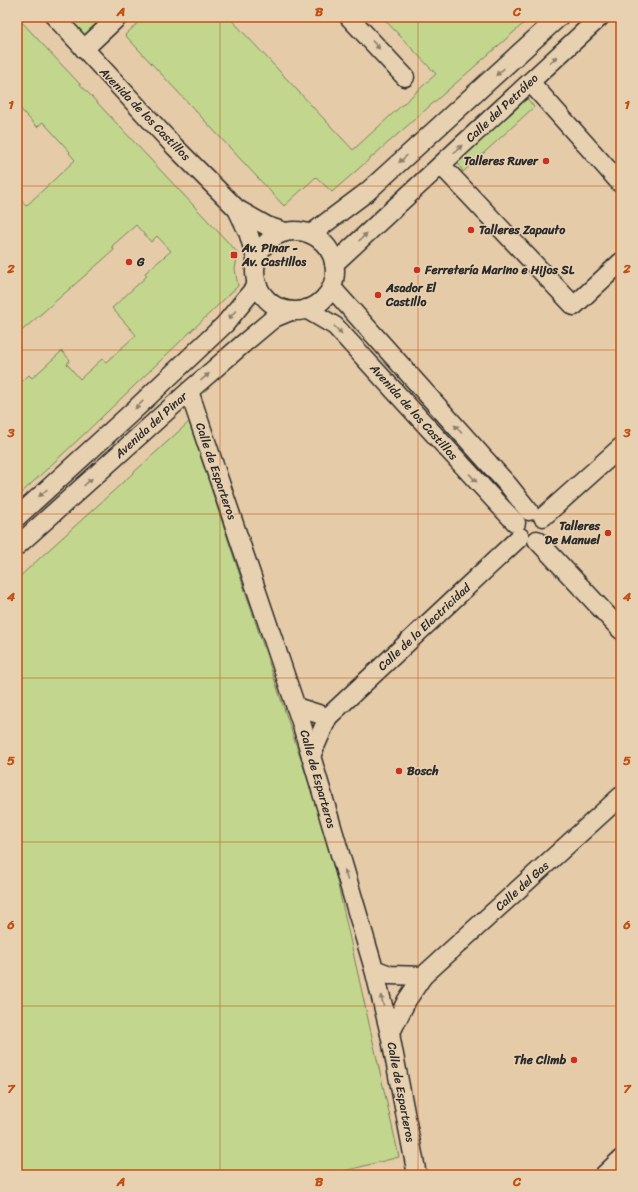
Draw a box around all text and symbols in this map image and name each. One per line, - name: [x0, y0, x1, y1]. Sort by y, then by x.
- text: A: [116, 0, 125, 23]
- text: B: [315, 0, 324, 23]
- text: C: [512, 0, 522, 23]
- one-way arrow: [371, 41, 380, 50]
- one-way arrow: [548, 56, 558, 65]
- street label: Avenida de los Castillos: [93, 61, 196, 167]
- one-way arrow: [494, 67, 505, 76]
- street label: Calle del Petróleo: [460, 68, 544, 148]
- text: 1: [8, 93, 14, 116]
- text: 1: [624, 93, 630, 116]
- one-way arrow: [453, 144, 463, 154]
- place label: Talleres Ruver: [464, 150, 539, 172]
- one-way arrow: [399, 154, 408, 163]
- marker: Talleres Ruver: [541, 156, 551, 166]
- place label: Talleres Zapauto: [479, 219, 566, 241]
- marker: Talleres Zapauto: [466, 225, 476, 235]
- one-way arrow: [358, 233, 367, 242]
- place label: Av. Pinar - Av. Castillos: [241, 237, 307, 273]
- marker: Av. Pinar - Av. Castillos: [229, 250, 239, 260]
- place label: G: [136, 251, 145, 273]
- text: 2: [6, 257, 15, 280]
- marker: G: [124, 257, 134, 267]
- text: 2: [622, 257, 631, 280]
- place label: Ferretería Marino e Hijos SL: [424, 259, 575, 281]
- marker: Ferretería Marino e Hijos SL: [412, 265, 422, 275]
- place label: Asador El Castillo: [385, 277, 437, 313]
- marker: Asador El Castillo: [373, 290, 383, 300]
- one-way arrow: [228, 310, 237, 321]
- one-way arrow: [333, 325, 343, 335]
- street label: Avenida de los Castillos: [364, 358, 464, 466]
- one-way arrow: [200, 372, 210, 381]
- street label: Avenida del Pinar: [109, 385, 193, 465]
- one-way arrow: [134, 401, 144, 410]
- street label: Calle de Esparteros: [189, 419, 243, 523]
- text: 3: [6, 421, 15, 444]
- text: 3: [622, 421, 631, 444]
- one-way arrow: [454, 424, 463, 433]
- one-way arrow: [469, 472, 478, 483]
- one-way arrow: [83, 478, 93, 487]
- one-way arrow: [38, 489, 48, 498]
- place label: Talleres De Manuel: [545, 515, 601, 551]
- marker: Talleres De Manuel: [603, 528, 613, 538]
- street label: Calle de la Electricidad: [372, 577, 476, 676]
- text: 4: [6, 585, 16, 608]
- text: 4: [622, 585, 632, 608]
- street label: Calle de Esparteros: [293, 727, 343, 831]
- text: 5: [7, 749, 15, 772]
- text: 5: [623, 749, 631, 772]
- place label: Bosch: [407, 760, 439, 782]
- marker: Bosch: [394, 766, 404, 776]
- street label: Calle del Gas: [490, 855, 555, 917]
- one-way arrow: [343, 868, 349, 880]
- text: 6: [6, 913, 15, 936]
- text: 6: [622, 913, 631, 936]
- one-way arrow: [379, 993, 385, 1005]
- street label: Calle de Esparteros: [381, 1040, 421, 1144]
- place label: The Climb: [514, 1049, 566, 1071]
- marker: The Climb: [569, 1055, 579, 1065]
- text: 7: [7, 1077, 16, 1100]
- text: 7: [623, 1077, 632, 1100]
- text: A: [116, 1170, 125, 1192]
- text: B: [315, 1170, 324, 1192]
- text: C: [512, 1170, 522, 1192]

